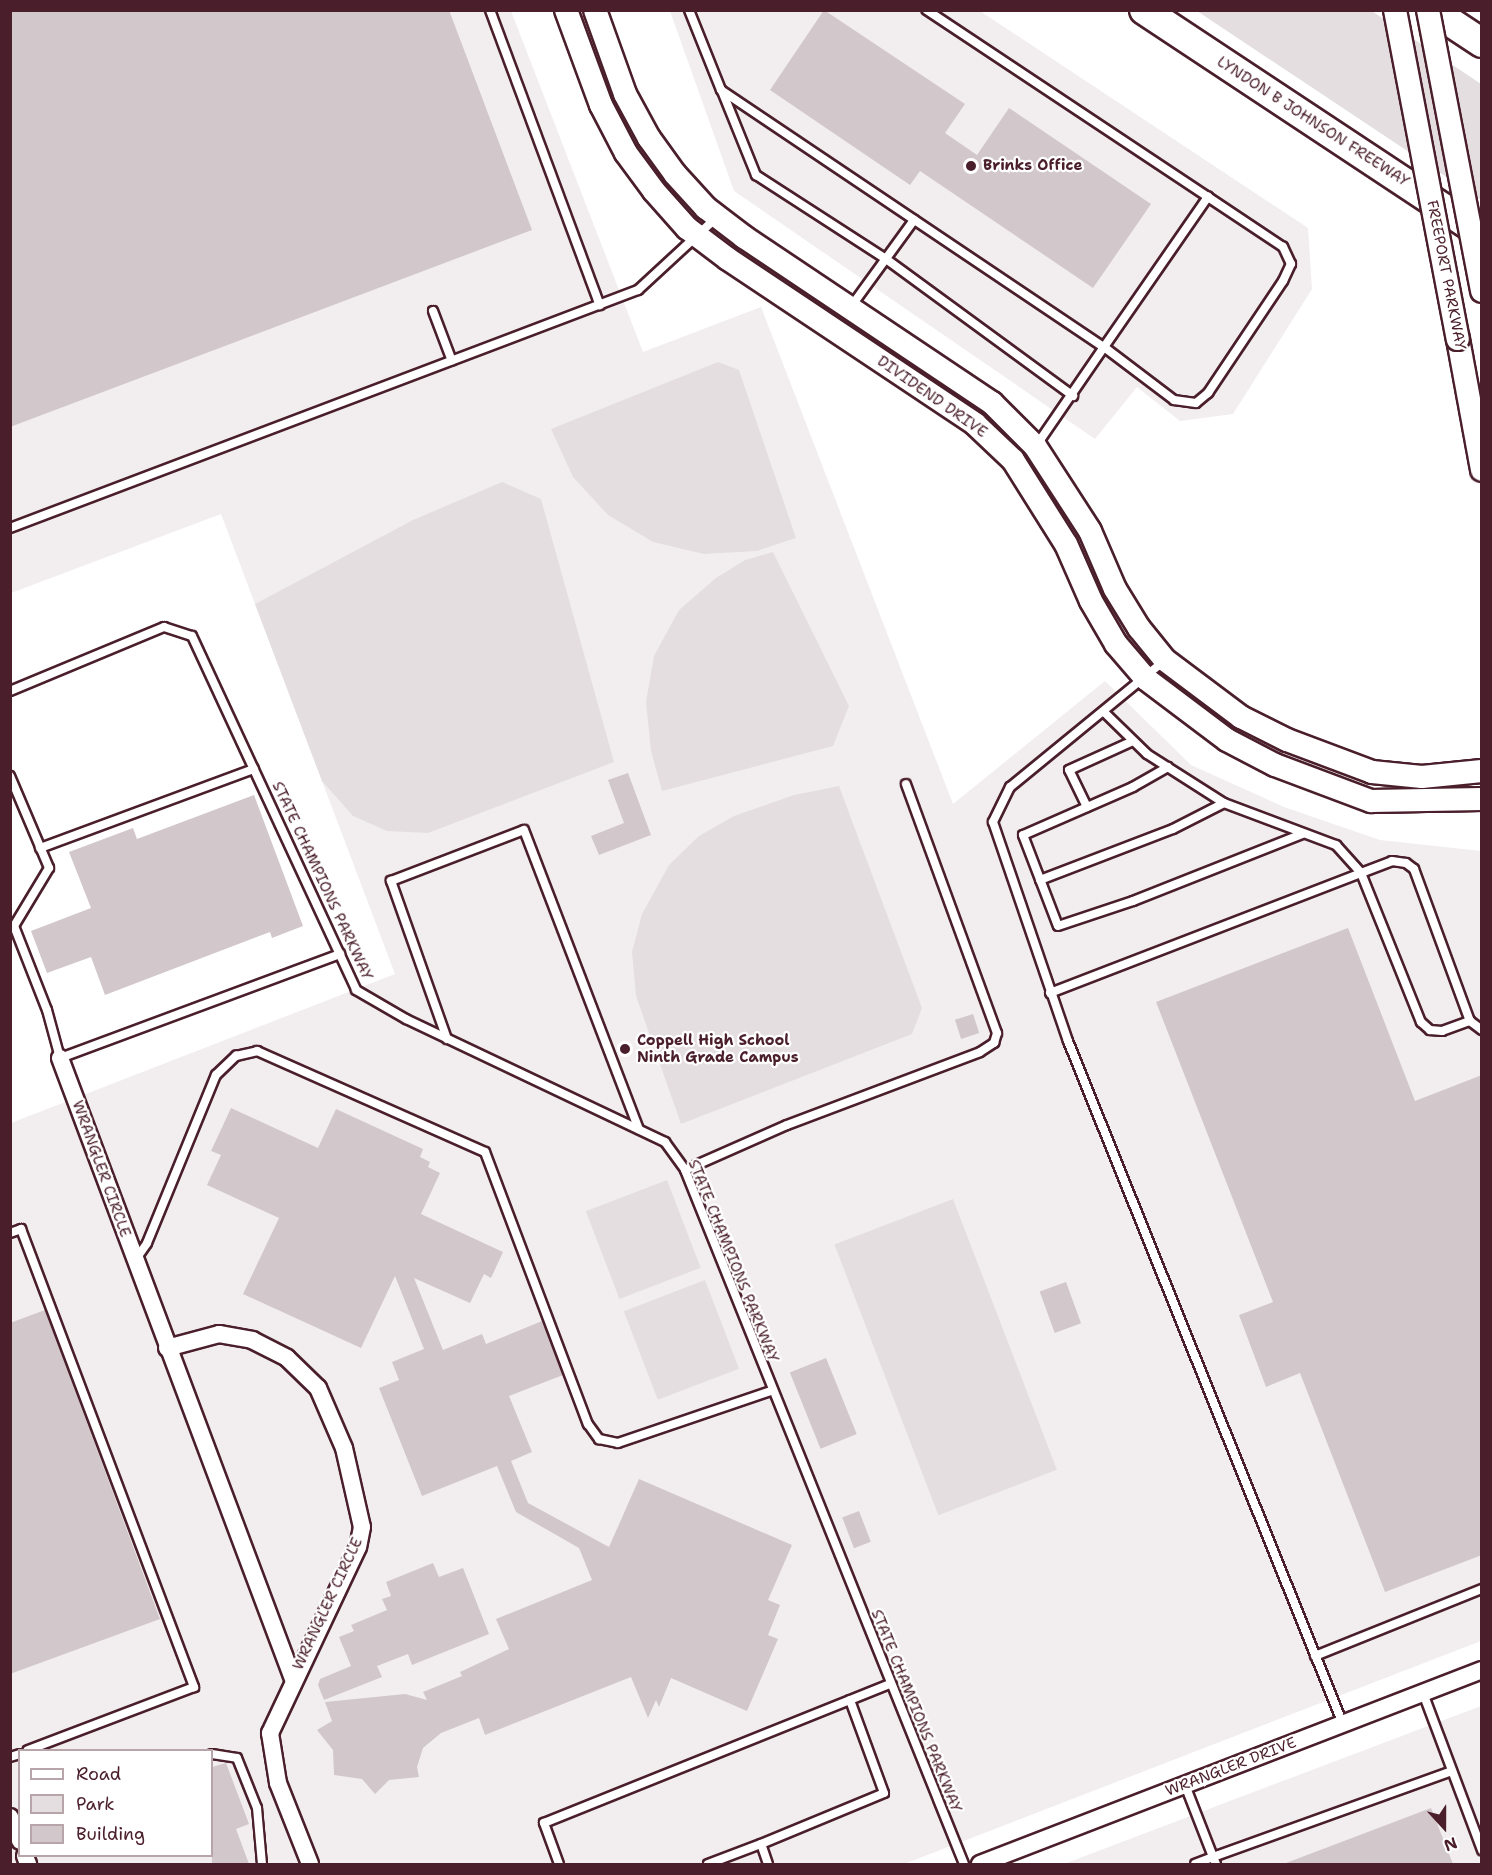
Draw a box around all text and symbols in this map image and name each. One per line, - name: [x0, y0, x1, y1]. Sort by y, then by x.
- street label: LYNDON B JOHNSON FREEWAY: [1213, 53, 1413, 191]
- place label: Brinks Office: [983, 157, 1082, 175]
- marker: Brinks Office: [964, 159, 978, 173]
- street label: FREEPORT PARKWAY: [1423, 199, 1469, 351]
- street label: DIVIDEND DRIVE: [874, 352, 990, 442]
- street label: STATE CHAMPIONS PARKWAY: [268, 779, 376, 983]
- place label: Coppell High School Ninth Grade Campus: [637, 1031, 799, 1066]
- marker: Coppell High School Ninth Grade Campus: [618, 1042, 632, 1056]
- street label: WRANGLER CIRCLE: [68, 1098, 134, 1240]
- street label: STATE CHAMPIONS PARKWAY: [684, 1157, 782, 1365]
- street label: WRANGLER CIRCLE: [289, 1535, 367, 1673]
- street label: STATE CHAMPIONS PARKWAY: [867, 1607, 965, 1815]
- street label: WRANGLER DRIVE: [1163, 1734, 1299, 1800]
- legend: [18, 1749, 213, 1857]
- text: Road: [76, 1762, 121, 1786]
- text: Park: [76, 1792, 115, 1816]
- north arrow: [1414, 1797, 1474, 1857]
- text: Building: [76, 1822, 145, 1846]
- text: N: [1441, 1832, 1460, 1856]

